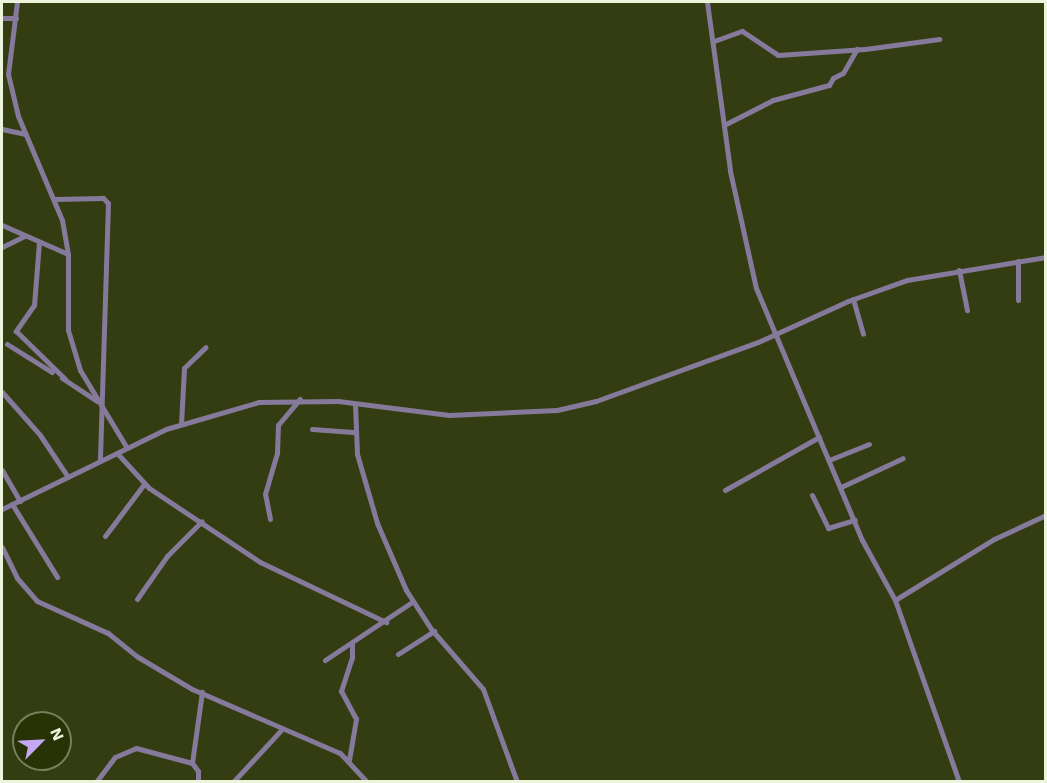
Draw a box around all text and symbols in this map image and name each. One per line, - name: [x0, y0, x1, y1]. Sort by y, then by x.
- north arrow: [12, 711, 72, 771]
- text: N: [46, 725, 68, 744]

